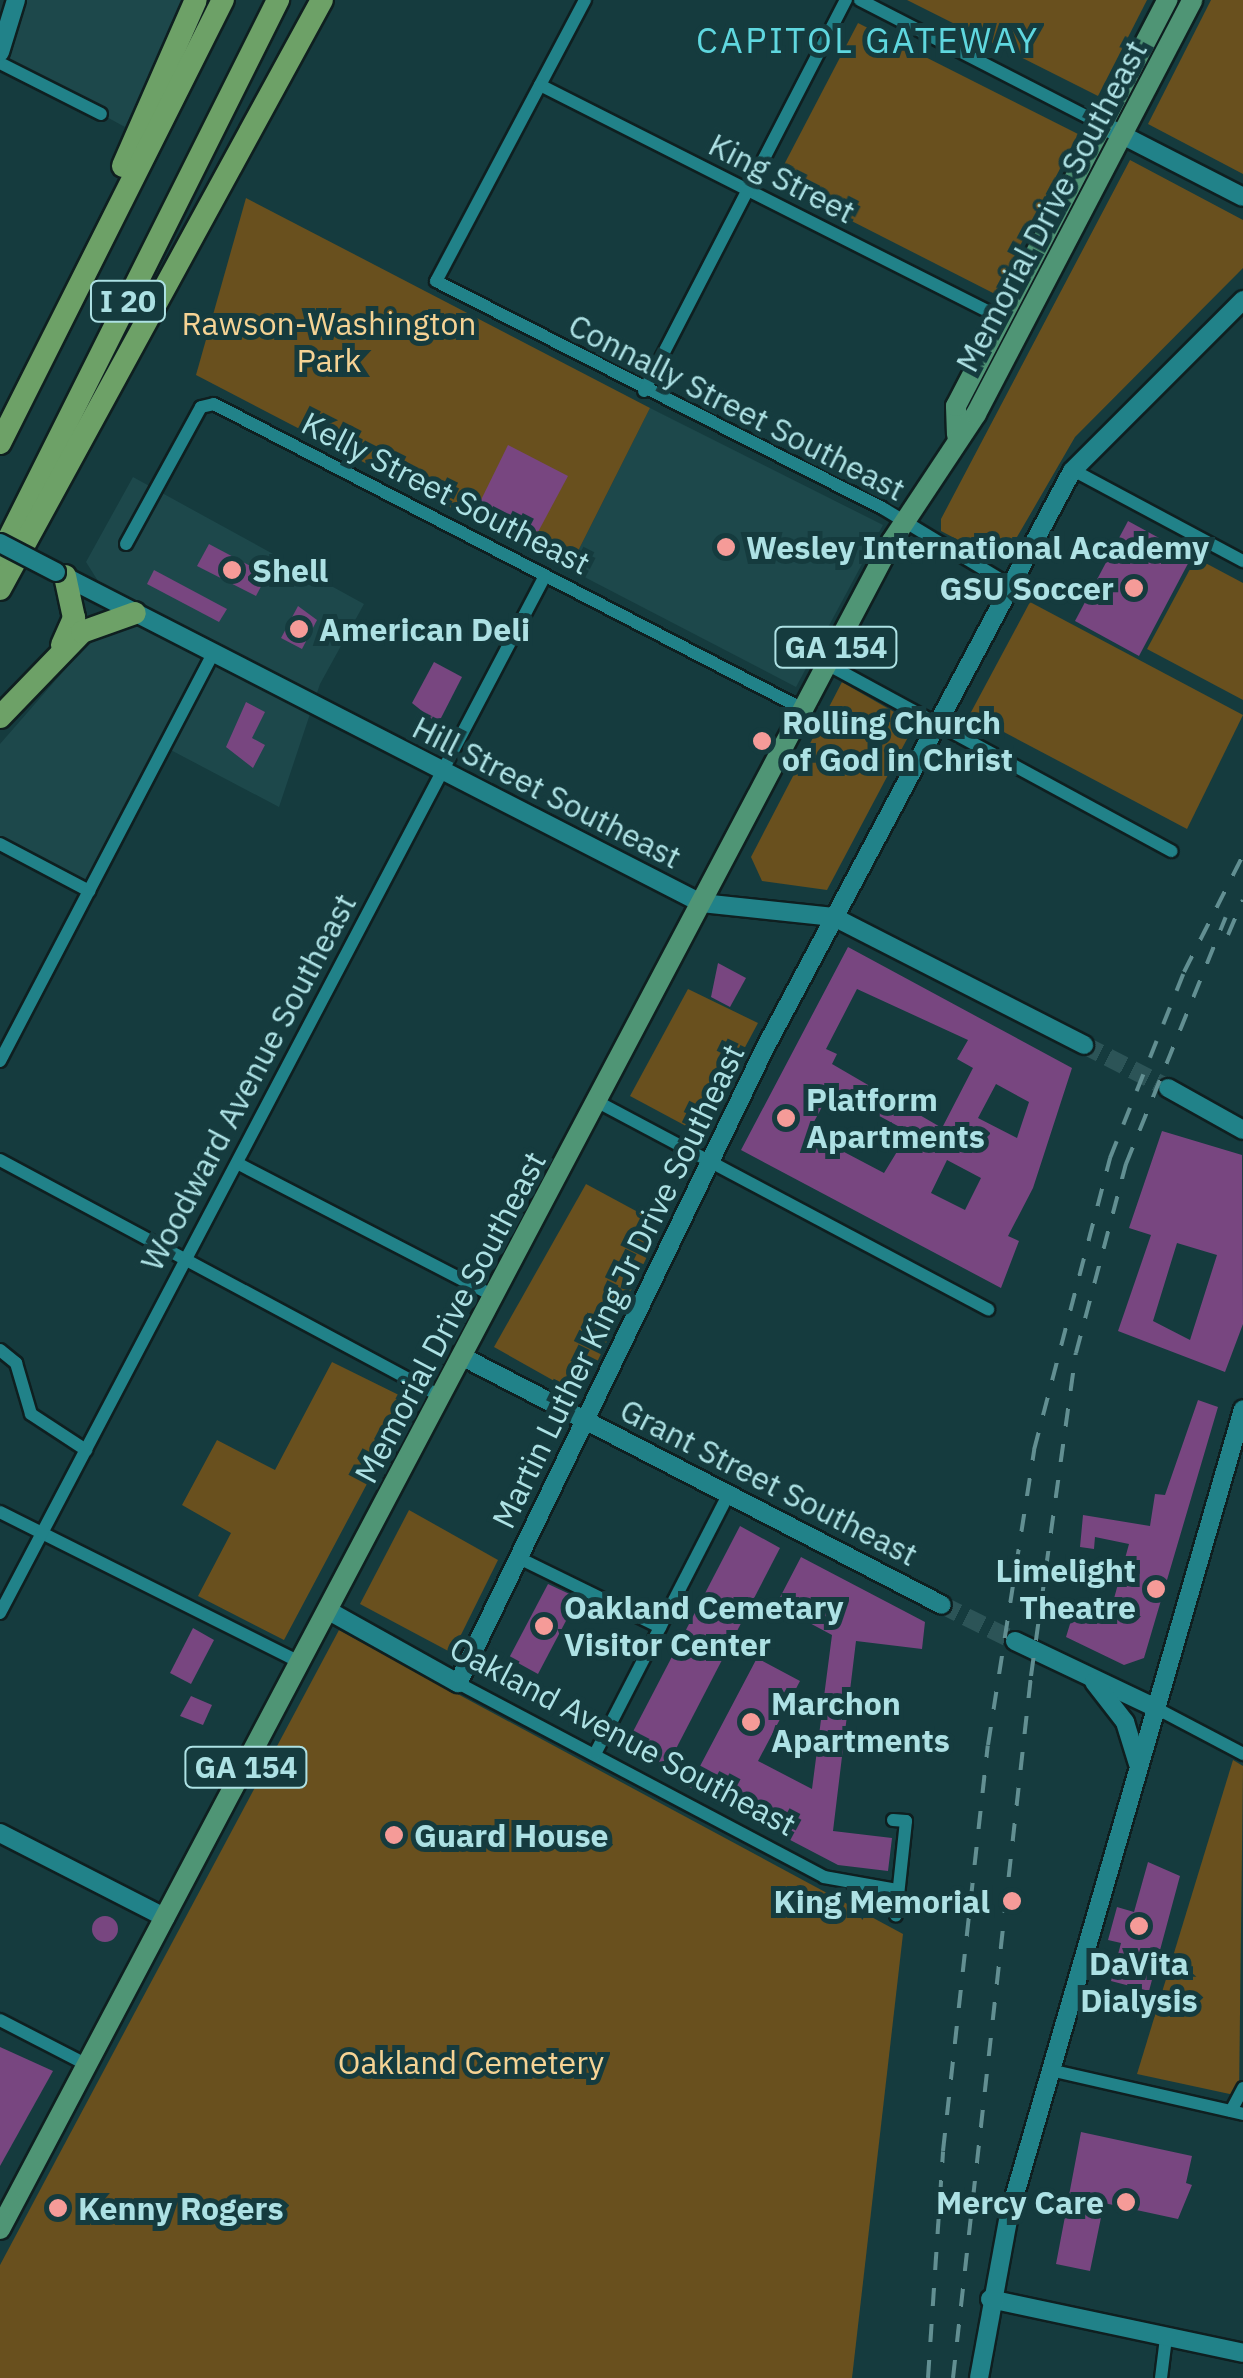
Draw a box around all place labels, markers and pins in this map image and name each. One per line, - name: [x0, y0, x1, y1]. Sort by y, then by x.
- place label: Wesley International Academy: [746, 528, 1209, 566]
- marker: Wesley International Academy: [715, 536, 737, 558]
- place label: Shell: [252, 551, 328, 589]
- marker: Shell: [221, 559, 243, 581]
- place label: GSU Soccer: [940, 569, 1114, 607]
- marker: GSU Soccer: [1123, 577, 1145, 599]
- place label: American Deli: [319, 610, 530, 648]
- marker: American Deli: [288, 618, 310, 640]
- place label: Rolling Church of God in Christ: [782, 704, 1013, 779]
- marker: Rolling Church of God in Christ: [751, 730, 773, 752]
- place label: Platform Apartments: [806, 1081, 985, 1156]
- marker: Platform Apartments: [775, 1107, 797, 1129]
- place label: Limelight Theatre: [995, 1552, 1136, 1627]
- marker: Limelight Theatre: [1145, 1578, 1167, 1600]
- place label: Oakland Cemetary Visitor Center: [564, 1589, 844, 1664]
- marker: Oakland Cemetary Visitor Center: [533, 1615, 555, 1637]
- place label: Marchon Apartments: [771, 1685, 950, 1760]
- marker: Marchon Apartments: [740, 1711, 762, 1733]
- place label: Guard House: [414, 1816, 608, 1854]
- marker: Guard House: [383, 1824, 405, 1846]
- place label: King Memorial: [773, 1882, 990, 1920]
- marker: King Memorial: [999, 1888, 1025, 1914]
- marker: DaVita Dialysis: [1126, 1913, 1152, 1939]
- place label: DaVita Dialysis: [1080, 1945, 1198, 2020]
- place label: Mercy Care: [936, 2183, 1104, 2221]
- place label: Kenny Rogers: [78, 2189, 284, 2227]
- marker: Mercy Care: [1113, 2189, 1139, 2215]
- marker: Kenny Rogers: [47, 2197, 69, 2219]

